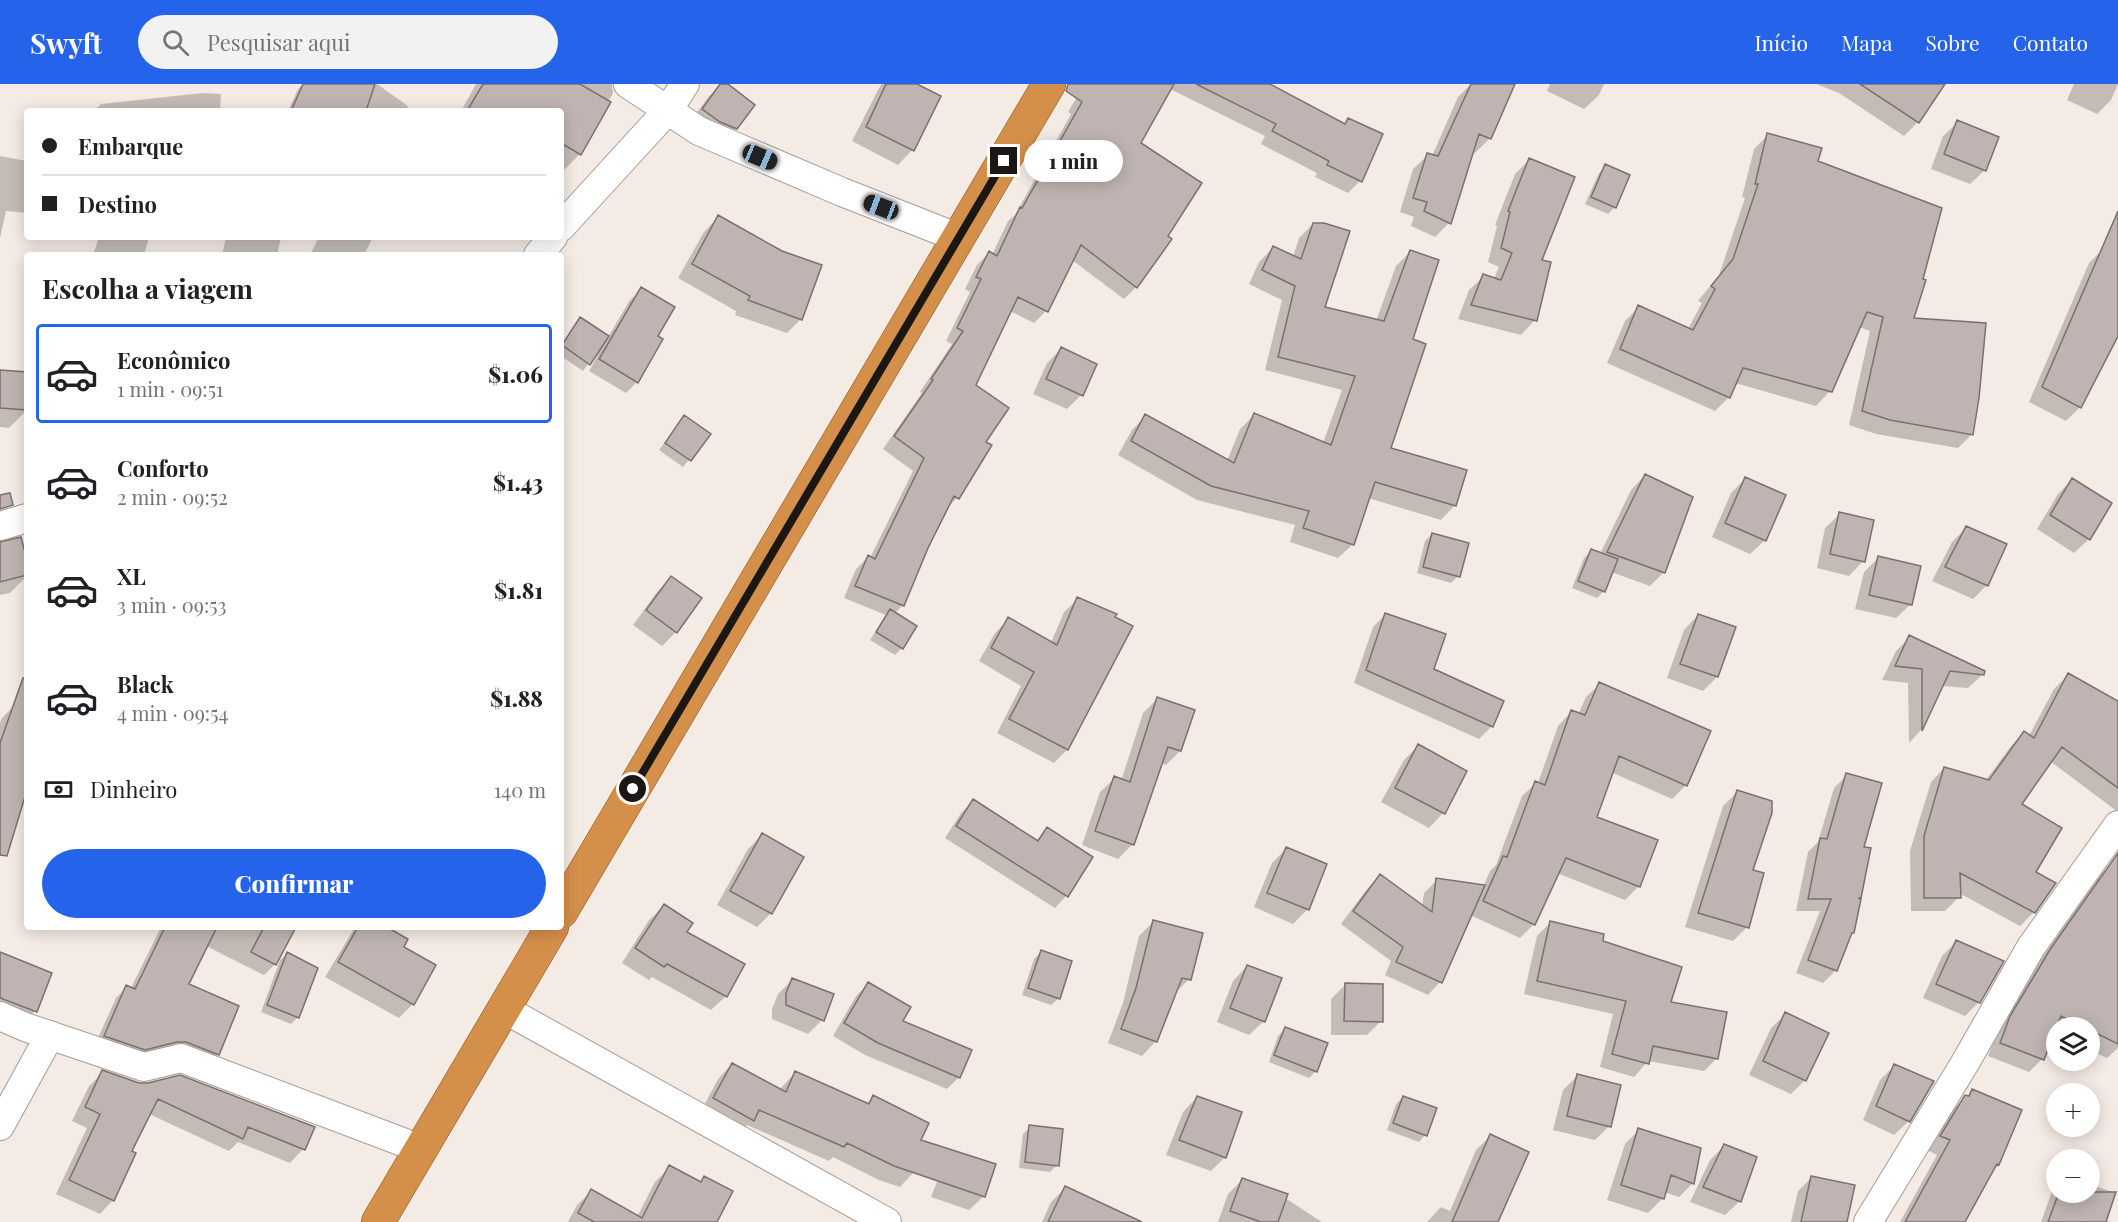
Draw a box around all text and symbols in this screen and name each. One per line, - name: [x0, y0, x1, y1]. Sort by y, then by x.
- search box: [138, 15, 558, 69]
- text: Swyft: [30, 24, 102, 61]
- icon: search: [159, 26, 192, 59]
- text: Pesquisar aqui: [207, 27, 350, 57]
- text: Início: [1754, 28, 1808, 56]
- text: Mapa: [1841, 28, 1892, 56]
- text: Sobre: [1925, 28, 1980, 56]
- text: Contato: [2013, 28, 2088, 56]
- text: Embarque: [78, 131, 183, 161]
- callout: 1 min: [1025, 140, 1124, 182]
- car: [740, 142, 780, 172]
- route end: [990, 147, 1017, 174]
- text: 1 min: [1049, 147, 1098, 174]
- text: Destino: [78, 189, 157, 219]
- car: [861, 192, 901, 222]
- text: Escolha a viagem: [42, 270, 253, 306]
- text: Econômico: [117, 345, 230, 375]
- icon: car: [45, 347, 99, 401]
- text: $1.06: [488, 359, 543, 389]
- text: 1 min · 09:51: [117, 375, 223, 402]
- text: Conforto: [117, 453, 209, 483]
- icon: car: [45, 455, 99, 509]
- text: $1.43: [493, 467, 543, 497]
- text: 2 min · 09:52: [117, 483, 228, 510]
- text: XL: [117, 561, 146, 591]
- icon: car: [45, 563, 99, 617]
- text: $1.81: [494, 575, 543, 605]
- text: 3 min · 09:53: [117, 591, 227, 618]
- text: Black: [117, 669, 174, 699]
- icon: car: [45, 671, 99, 725]
- text: $1.88: [490, 683, 543, 713]
- text: 4 min · 09:54: [117, 699, 228, 726]
- icon: cash: [42, 773, 75, 806]
- text: Dinheiro: [90, 774, 177, 804]
- route start: [619, 775, 646, 802]
- text: 140 m: [494, 776, 546, 803]
- button: Confirmar: [42, 849, 546, 918]
- map controls: [2046, 1017, 2100, 1203]
- button: layers: [2046, 1017, 2100, 1071]
- button: +: [2046, 1083, 2100, 1137]
- button: −: [2046, 1149, 2100, 1203]

